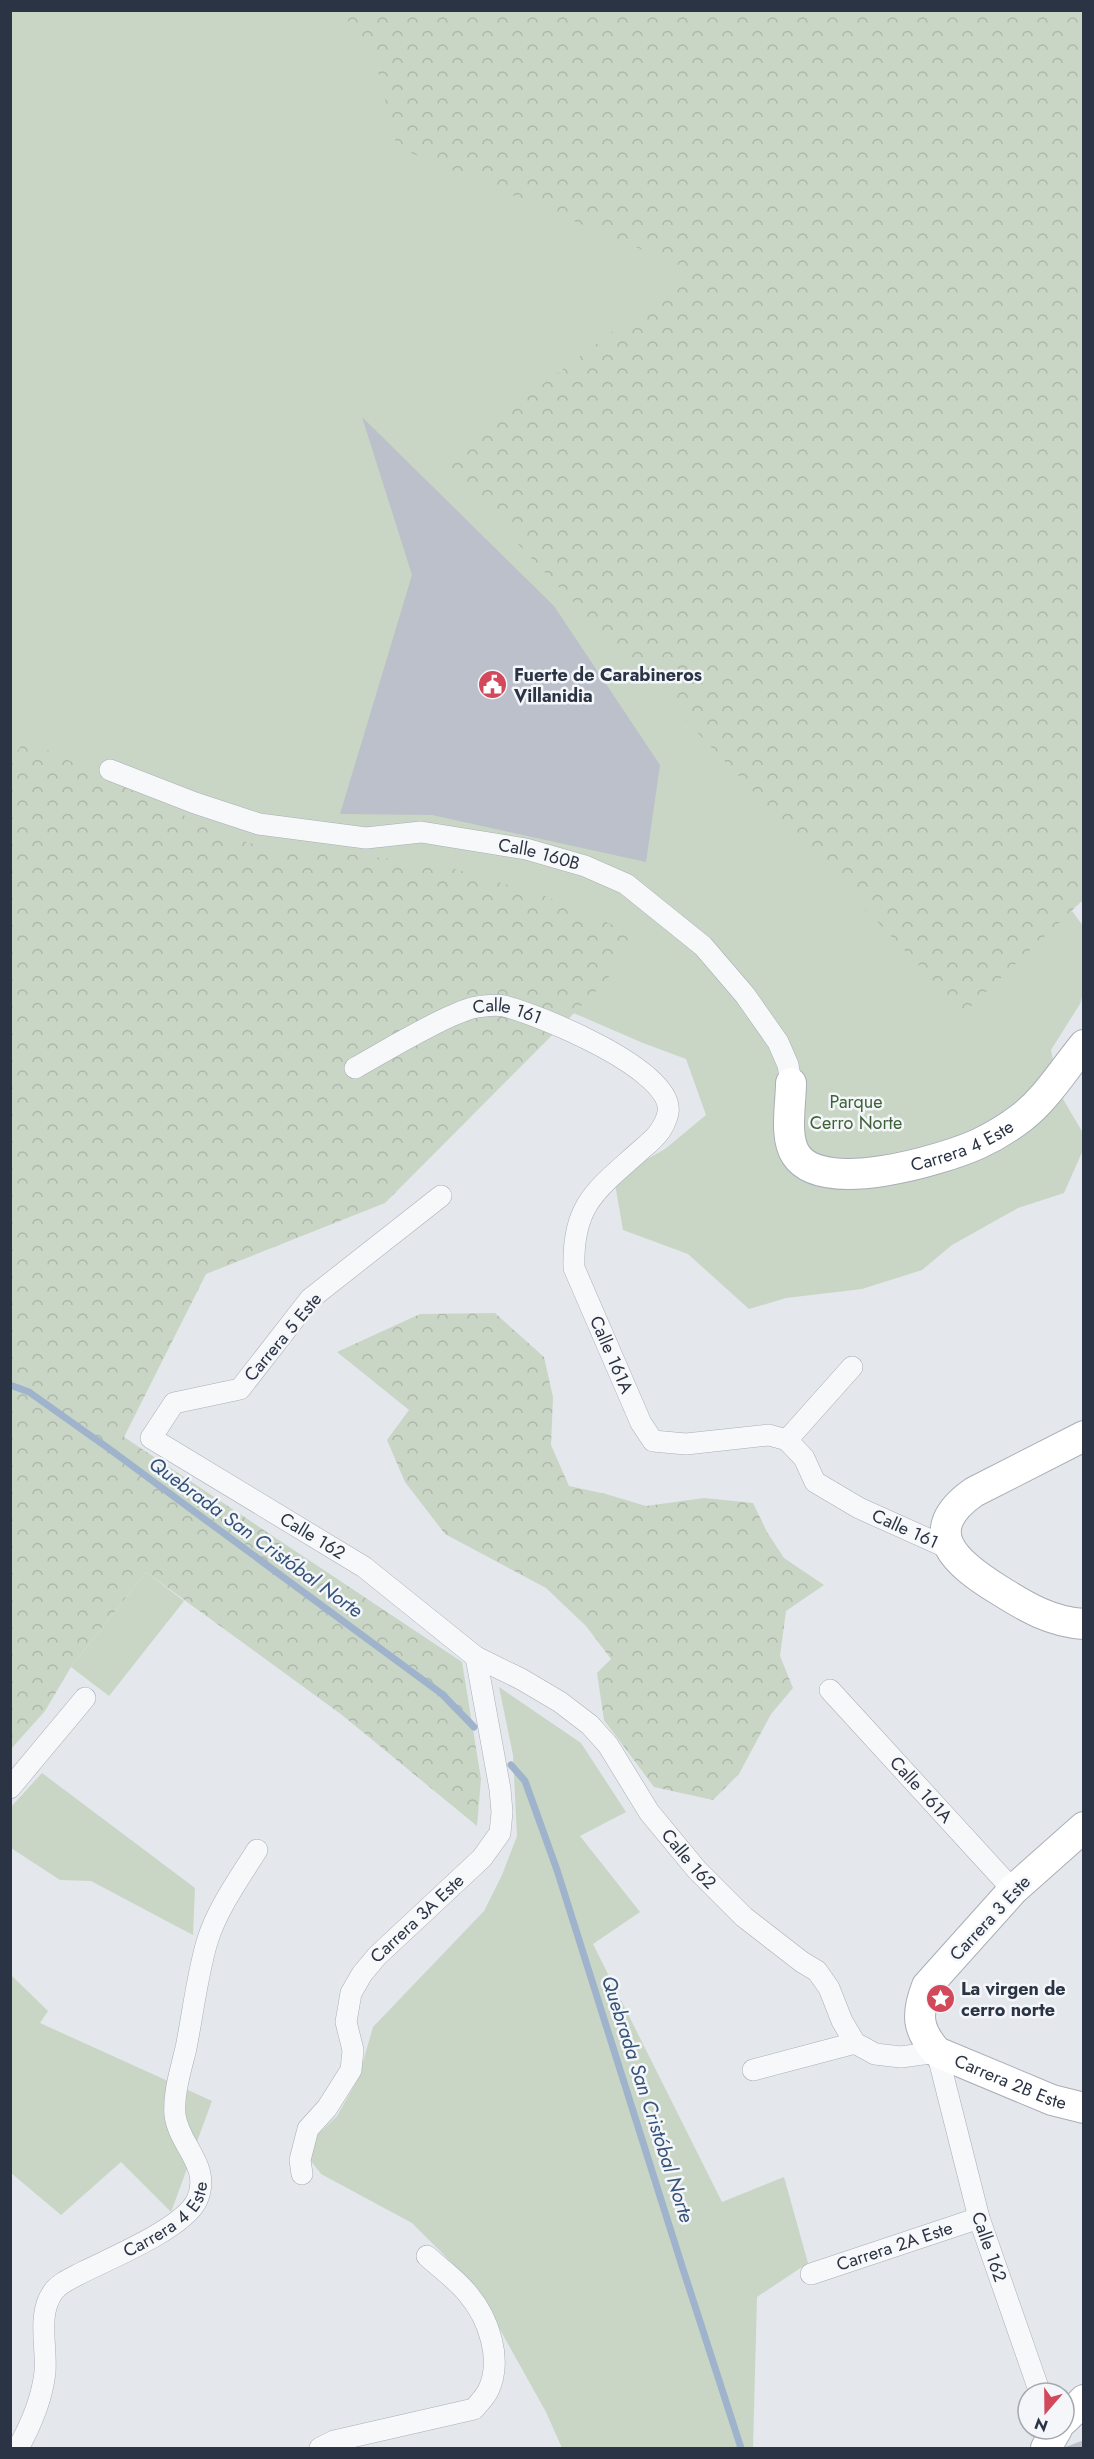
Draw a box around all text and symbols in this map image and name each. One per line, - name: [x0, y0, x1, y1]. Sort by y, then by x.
- place label: Fuerte de Carabineros Villanidia: [513, 662, 702, 709]
- public building icon: Fuerte de Carabineros Villanidia: [477, 669, 509, 701]
- street label: Calle 160B: [496, 832, 583, 877]
- street label: Calle 161: [471, 992, 546, 1031]
- park label: Parque Cerro Norte: [810, 1089, 902, 1136]
- street label: Carrera 4 Este: [908, 1114, 1019, 1178]
- street label: Carrera 5 Este: [238, 1287, 328, 1387]
- street label: Calle 161A: [583, 1312, 640, 1398]
- water label: Quebrada San Cristóbal Norte: [143, 1450, 369, 1625]
- street label: Calle 161: [868, 1502, 943, 1555]
- street label: Calle 162: [275, 1506, 350, 1566]
- street label: Calle 161A: [884, 1750, 959, 1829]
- street label: Calle 162: [655, 1823, 722, 1895]
- street label: Carrera 3A Este: [364, 1868, 470, 1969]
- street label: Carrera 3 Este: [943, 1869, 1037, 1967]
- water label: Quebrada San Cristóbal Norte: [594, 1972, 701, 2226]
- place label: La virgen de cerro norte: [961, 1976, 1066, 2023]
- place icon: La virgen de cerro norte: [924, 1983, 956, 2015]
- street label: Carrera 2B Este: [950, 2048, 1069, 2116]
- street label: Carrera 4 Este: [119, 2180, 214, 2264]
- street label: Calle 162: [965, 2208, 1013, 2286]
- street label: Carrera 2A Este: [833, 2215, 956, 2278]
- north arrow: [1016, 2381, 1076, 2441]
- text: N: [1031, 2412, 1051, 2438]

